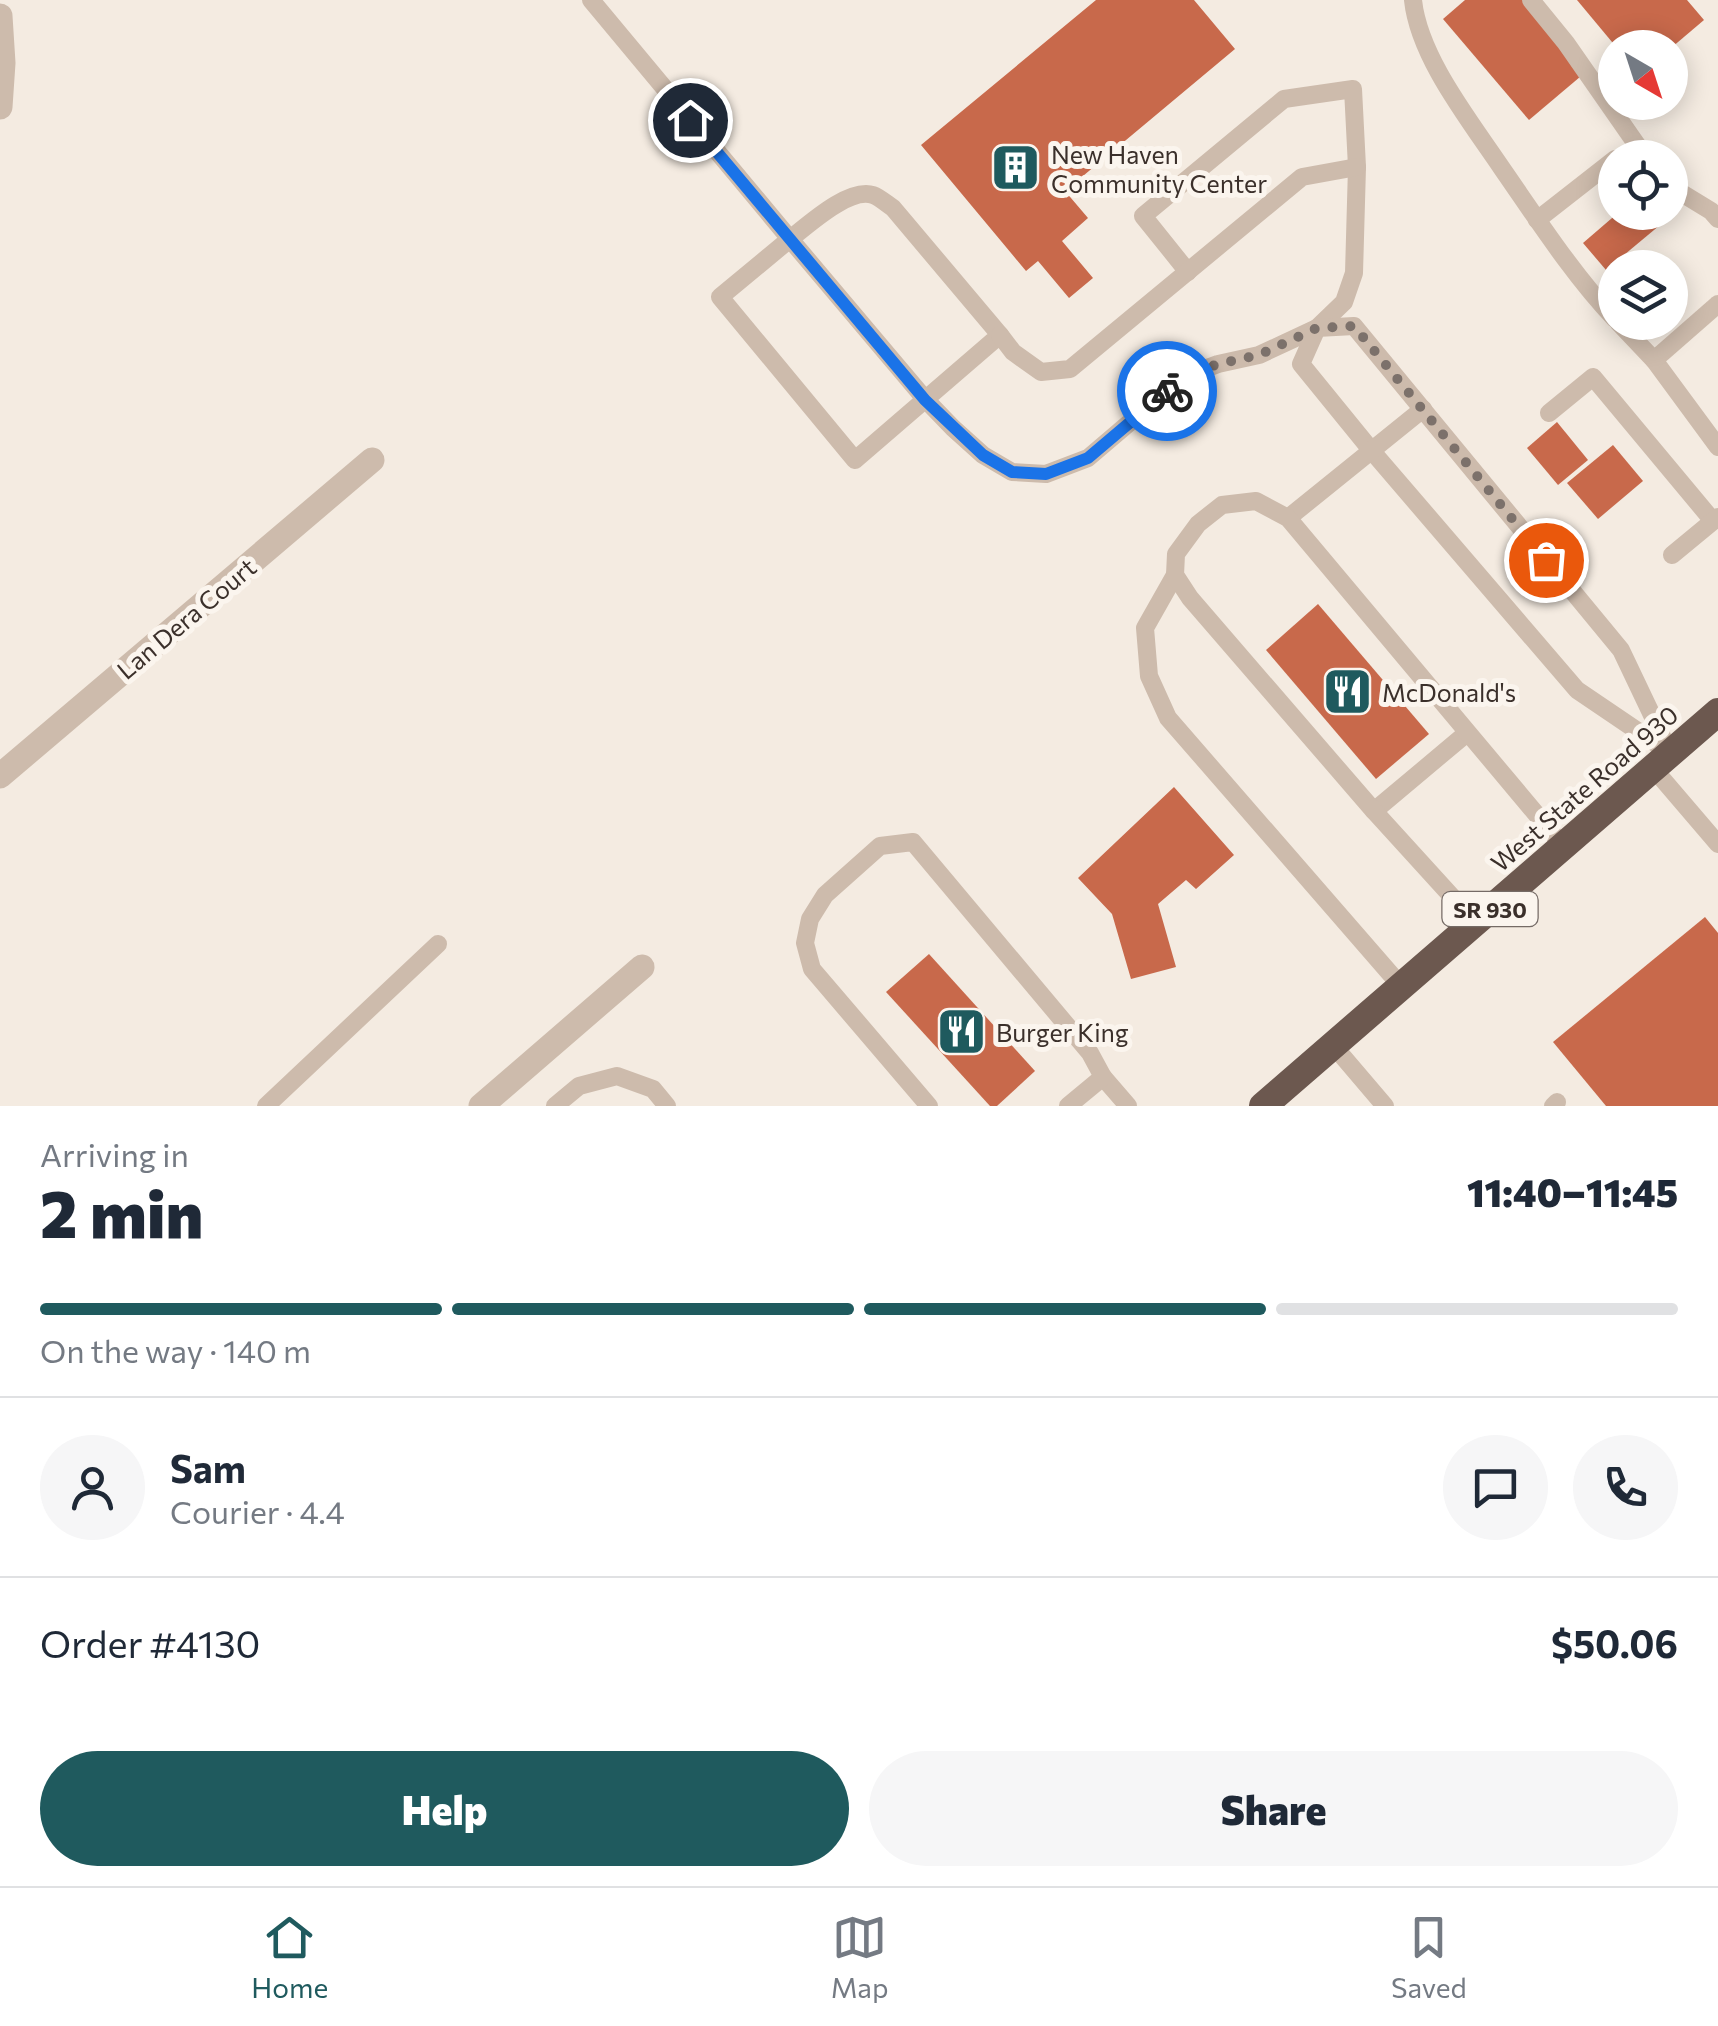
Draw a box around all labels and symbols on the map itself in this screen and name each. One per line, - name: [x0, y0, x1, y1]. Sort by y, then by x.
- north arrow: [1598, 30, 1688, 120]
- pin: [648, 78, 733, 163]
- place label: New Haven Community Center: [1051, 139, 1267, 198]
- building icon: New Haven Community Center: [990, 142, 1042, 194]
- courier: [1117, 341, 1217, 441]
- pin: [1504, 518, 1589, 603]
- street label: Lan Dera Court: [110, 551, 262, 685]
- restaurant icon: McDonald's: [1321, 666, 1373, 718]
- place label: McDonald's: [1382, 677, 1516, 707]
- street label: West State Road 930: [1484, 699, 1684, 877]
- road number: SR 930: [1442, 892, 1538, 926]
- restaurant icon: Burger King: [935, 1006, 987, 1058]
- place label: Burger King: [996, 1017, 1129, 1047]

